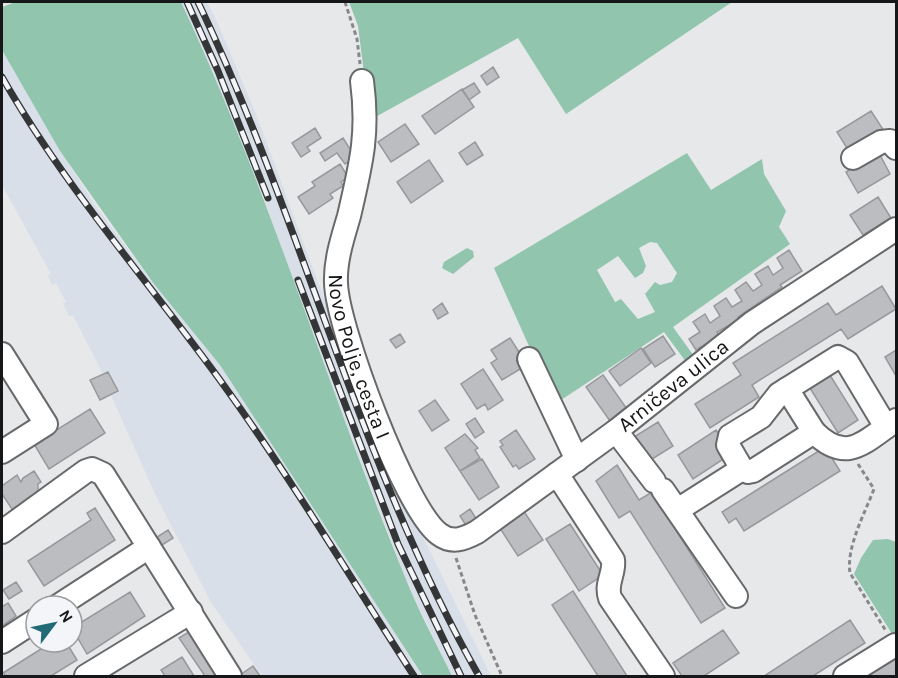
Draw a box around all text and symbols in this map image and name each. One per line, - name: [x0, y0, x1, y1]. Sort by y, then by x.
- street label: Novo Polje, cesta I: [324, 274, 395, 443]
- street label: Arničeva ulica: [613, 334, 734, 437]
- north arrow: [24, 594, 84, 654]
- text: N: [55, 606, 77, 626]

